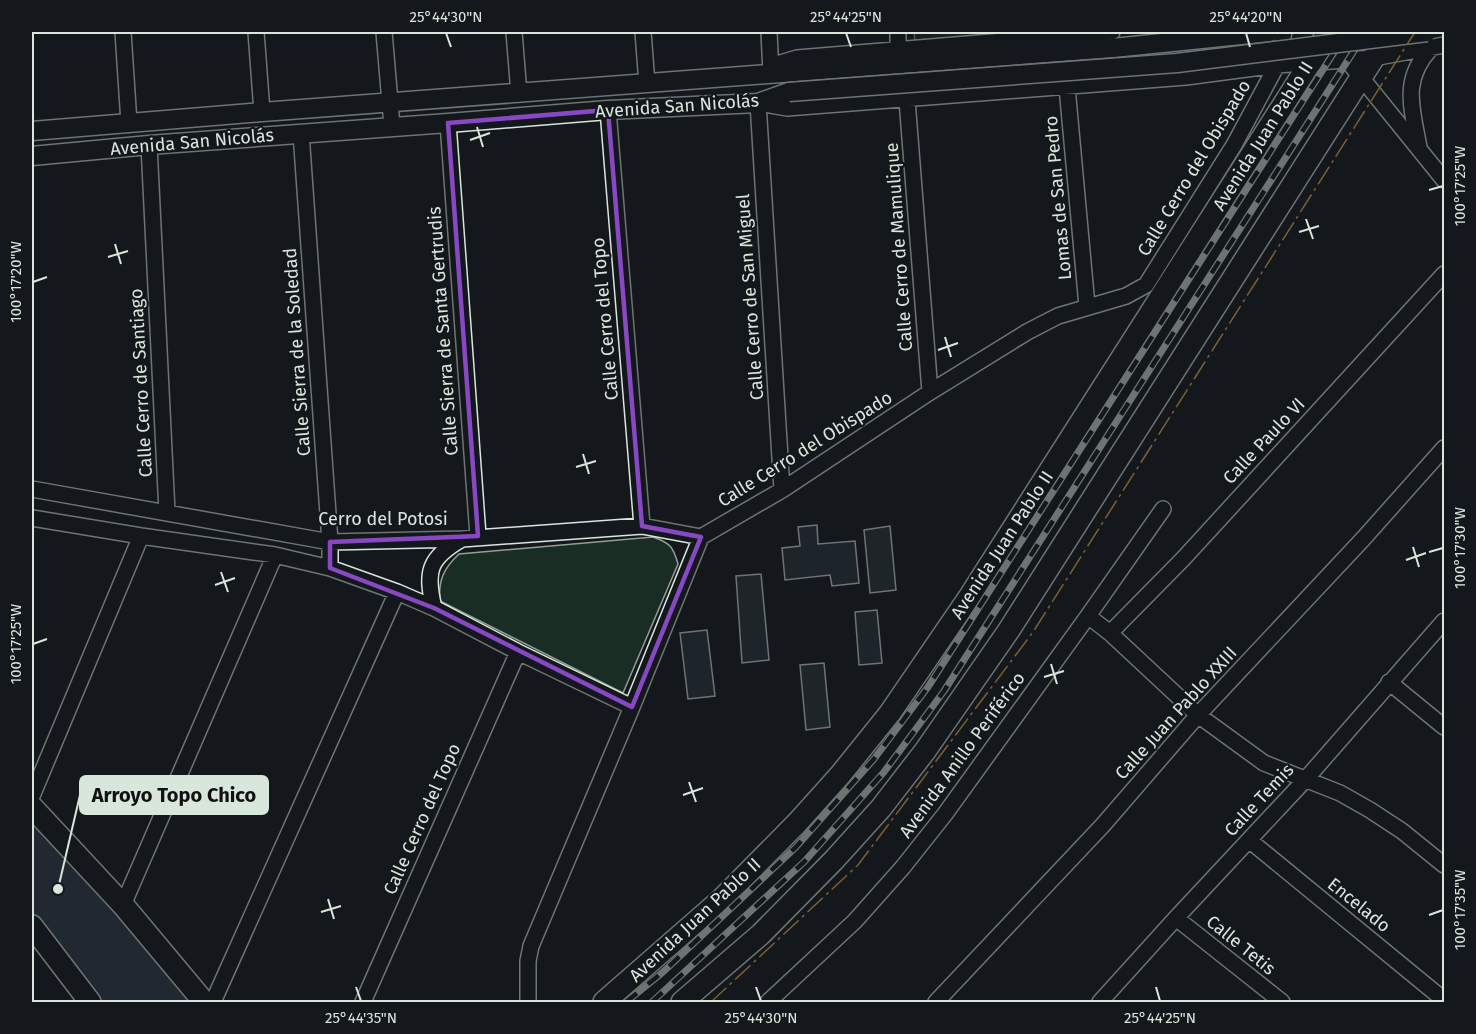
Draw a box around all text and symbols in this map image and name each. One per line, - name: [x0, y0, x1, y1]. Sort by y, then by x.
- text: 25°44'30"N: [409, 8, 483, 26]
- text: 25°44'25"N: [810, 8, 882, 26]
- text: 25°44'20"N: [1209, 8, 1283, 26]
- street label: Avenida Juan Pablo II: [1208, 57, 1318, 215]
- street label: Calle Cerro del Obispado: [1133, 76, 1255, 260]
- street label: Avenida San Nicolás: [594, 89, 760, 123]
- street label: Lomas de San Pedro: [1040, 115, 1076, 281]
- street label: Avenida San Nicolás: [109, 124, 275, 160]
- street label: Calle Cerro de Mamulique: [881, 142, 917, 352]
- text: 100°17'25"W: [1451, 145, 1469, 226]
- street label: Calle Cerro de San Miguel: [732, 193, 768, 401]
- street label: Calle Sierra de Santa Gertrudis: [423, 206, 463, 456]
- street label: Calle Cerro del Topo: [587, 237, 623, 401]
- text: 100°17'20"W: [7, 241, 25, 323]
- street label: Calle Sierra de la Soledad: [279, 247, 315, 457]
- street label: Calle Cerro de Santiago: [125, 288, 157, 478]
- street label: Calle Cerro del Obispado: [714, 386, 896, 512]
- street label: Calle Paulo VI: [1218, 393, 1310, 489]
- street label: Avenida Juan Pablo II: [946, 467, 1058, 623]
- text: 100°17'30"W: [1451, 507, 1469, 589]
- street label: Cerro del Potosi: [318, 508, 448, 530]
- text: 100°17'25"W: [7, 603, 25, 684]
- street label: Calle Juan Pablo XXIII: [1110, 642, 1242, 784]
- street label: Avenida Anillo Periférico: [894, 668, 1030, 842]
- street label: Calle Cerro del Topo: [379, 740, 465, 898]
- street label: Calle Temis: [1220, 759, 1298, 841]
- callout: Arroyo Topo Chico: [80, 776, 268, 814]
- text: Arroyo Topo Chico: [91, 783, 257, 807]
- street label: Avenida Juan Pablo II: [625, 853, 765, 987]
- text: 100°17'35"W: [1451, 869, 1469, 950]
- street label: Encelado: [1323, 873, 1395, 937]
- street label: Calle Tetis: [1202, 910, 1280, 980]
- text: 25°44'35"N: [325, 1009, 397, 1027]
- text: 25°44'30"N: [724, 1009, 798, 1027]
- text: 25°44'25"N: [1124, 1009, 1196, 1027]

